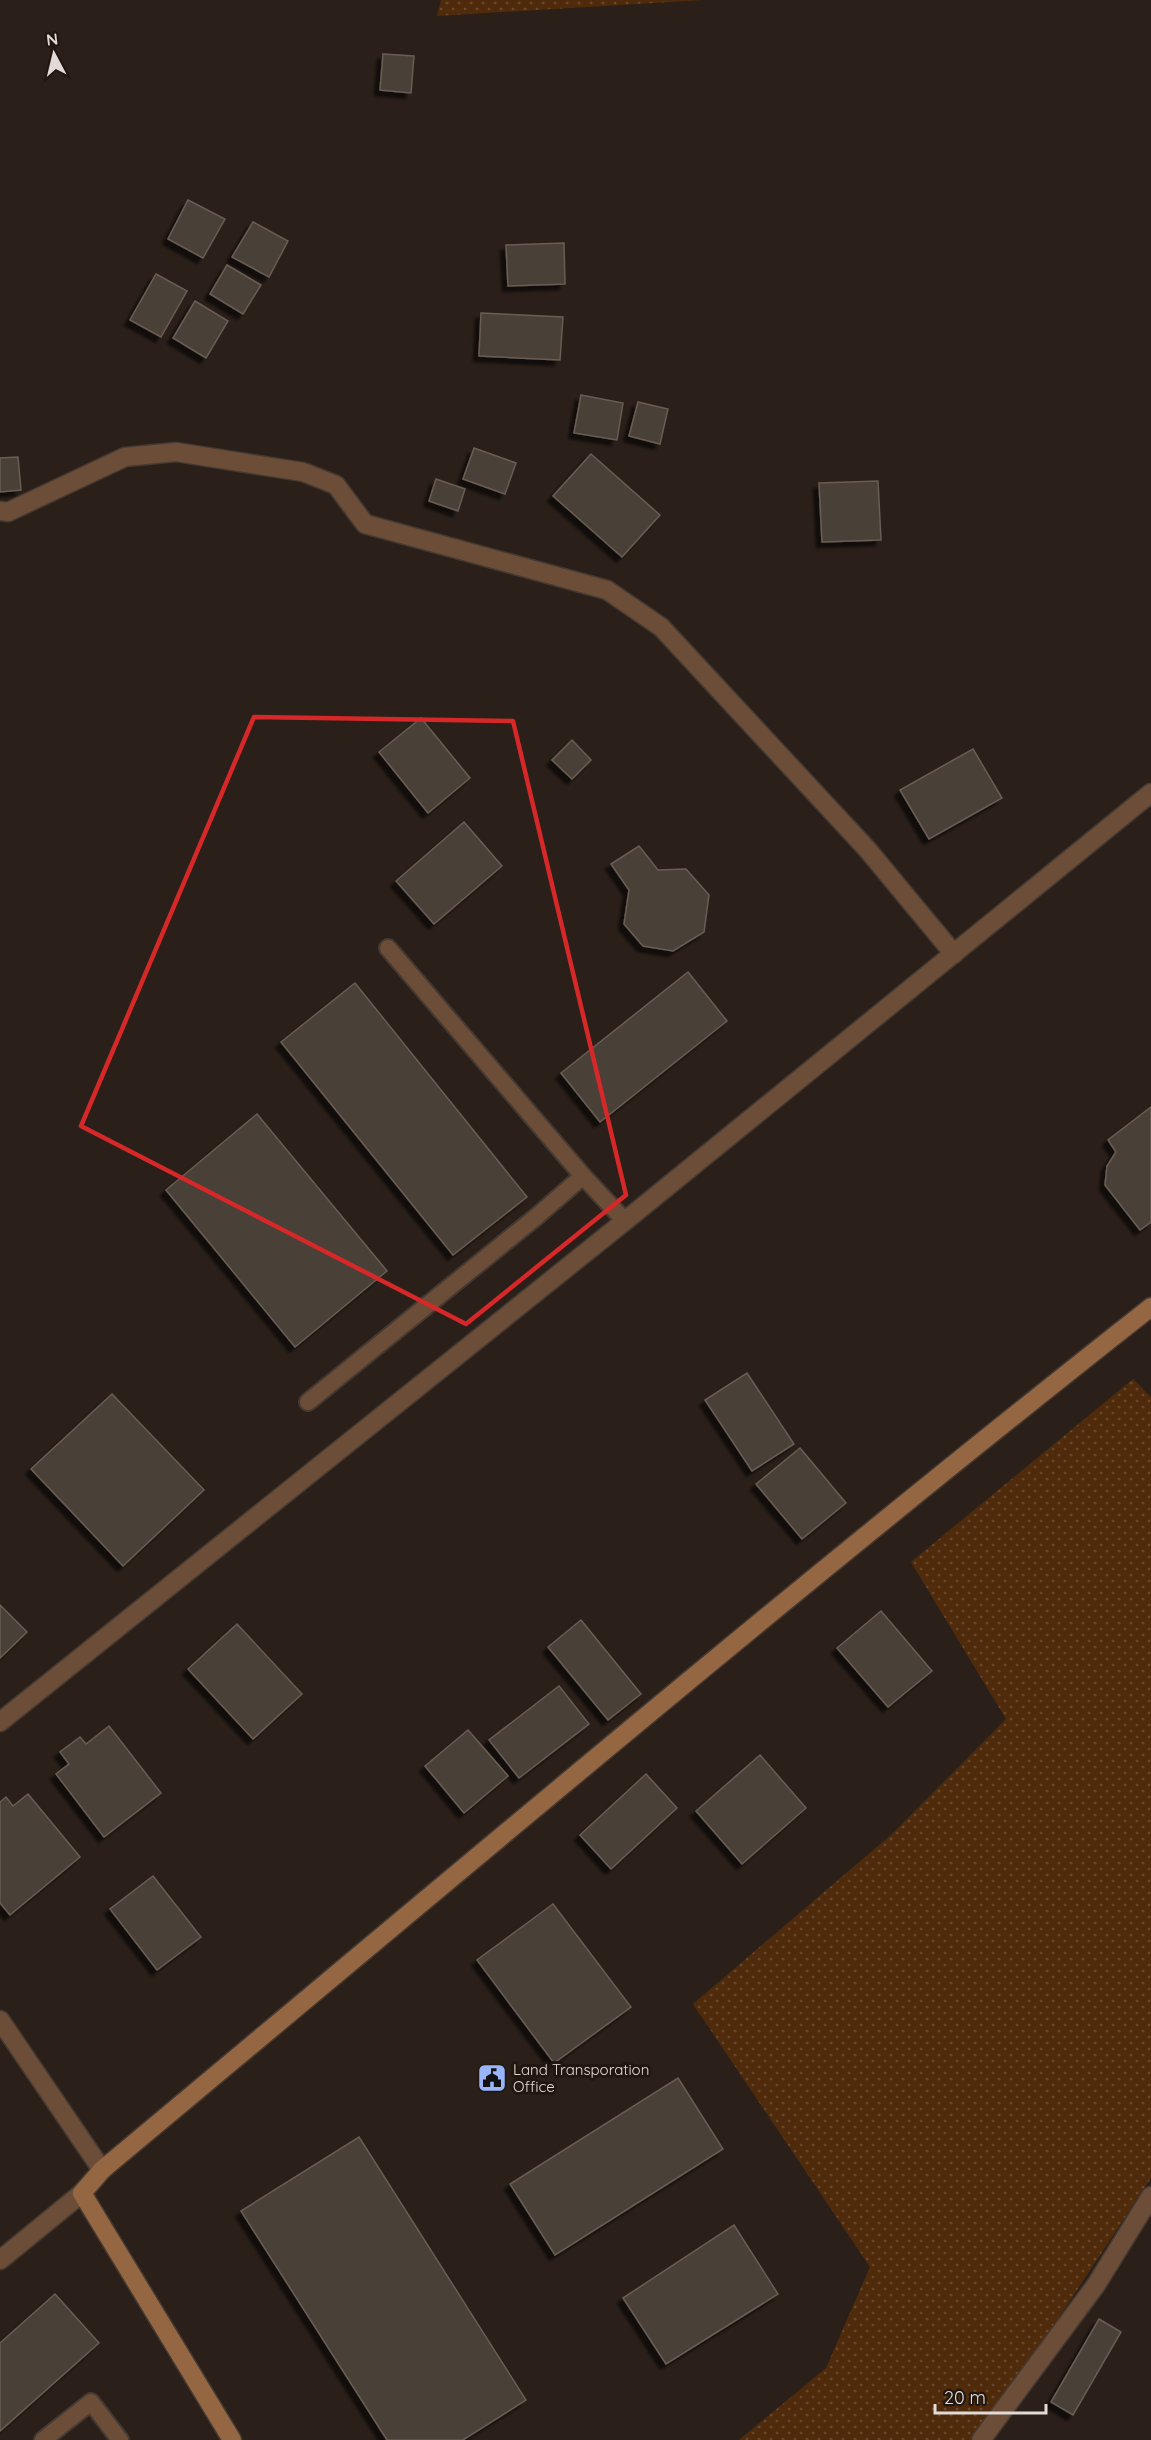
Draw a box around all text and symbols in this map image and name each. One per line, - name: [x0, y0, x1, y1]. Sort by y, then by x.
- north arrow: [24, 24, 84, 84]
- text: N: [45, 28, 59, 50]
- place label: Land Transporation Office: [513, 2060, 649, 2096]
- public building icon: Land Transporation Office: [476, 2062, 508, 2094]
- scale bar: [935, 2377, 1046, 2415]
- text: 20 m: [944, 2386, 986, 2409]

